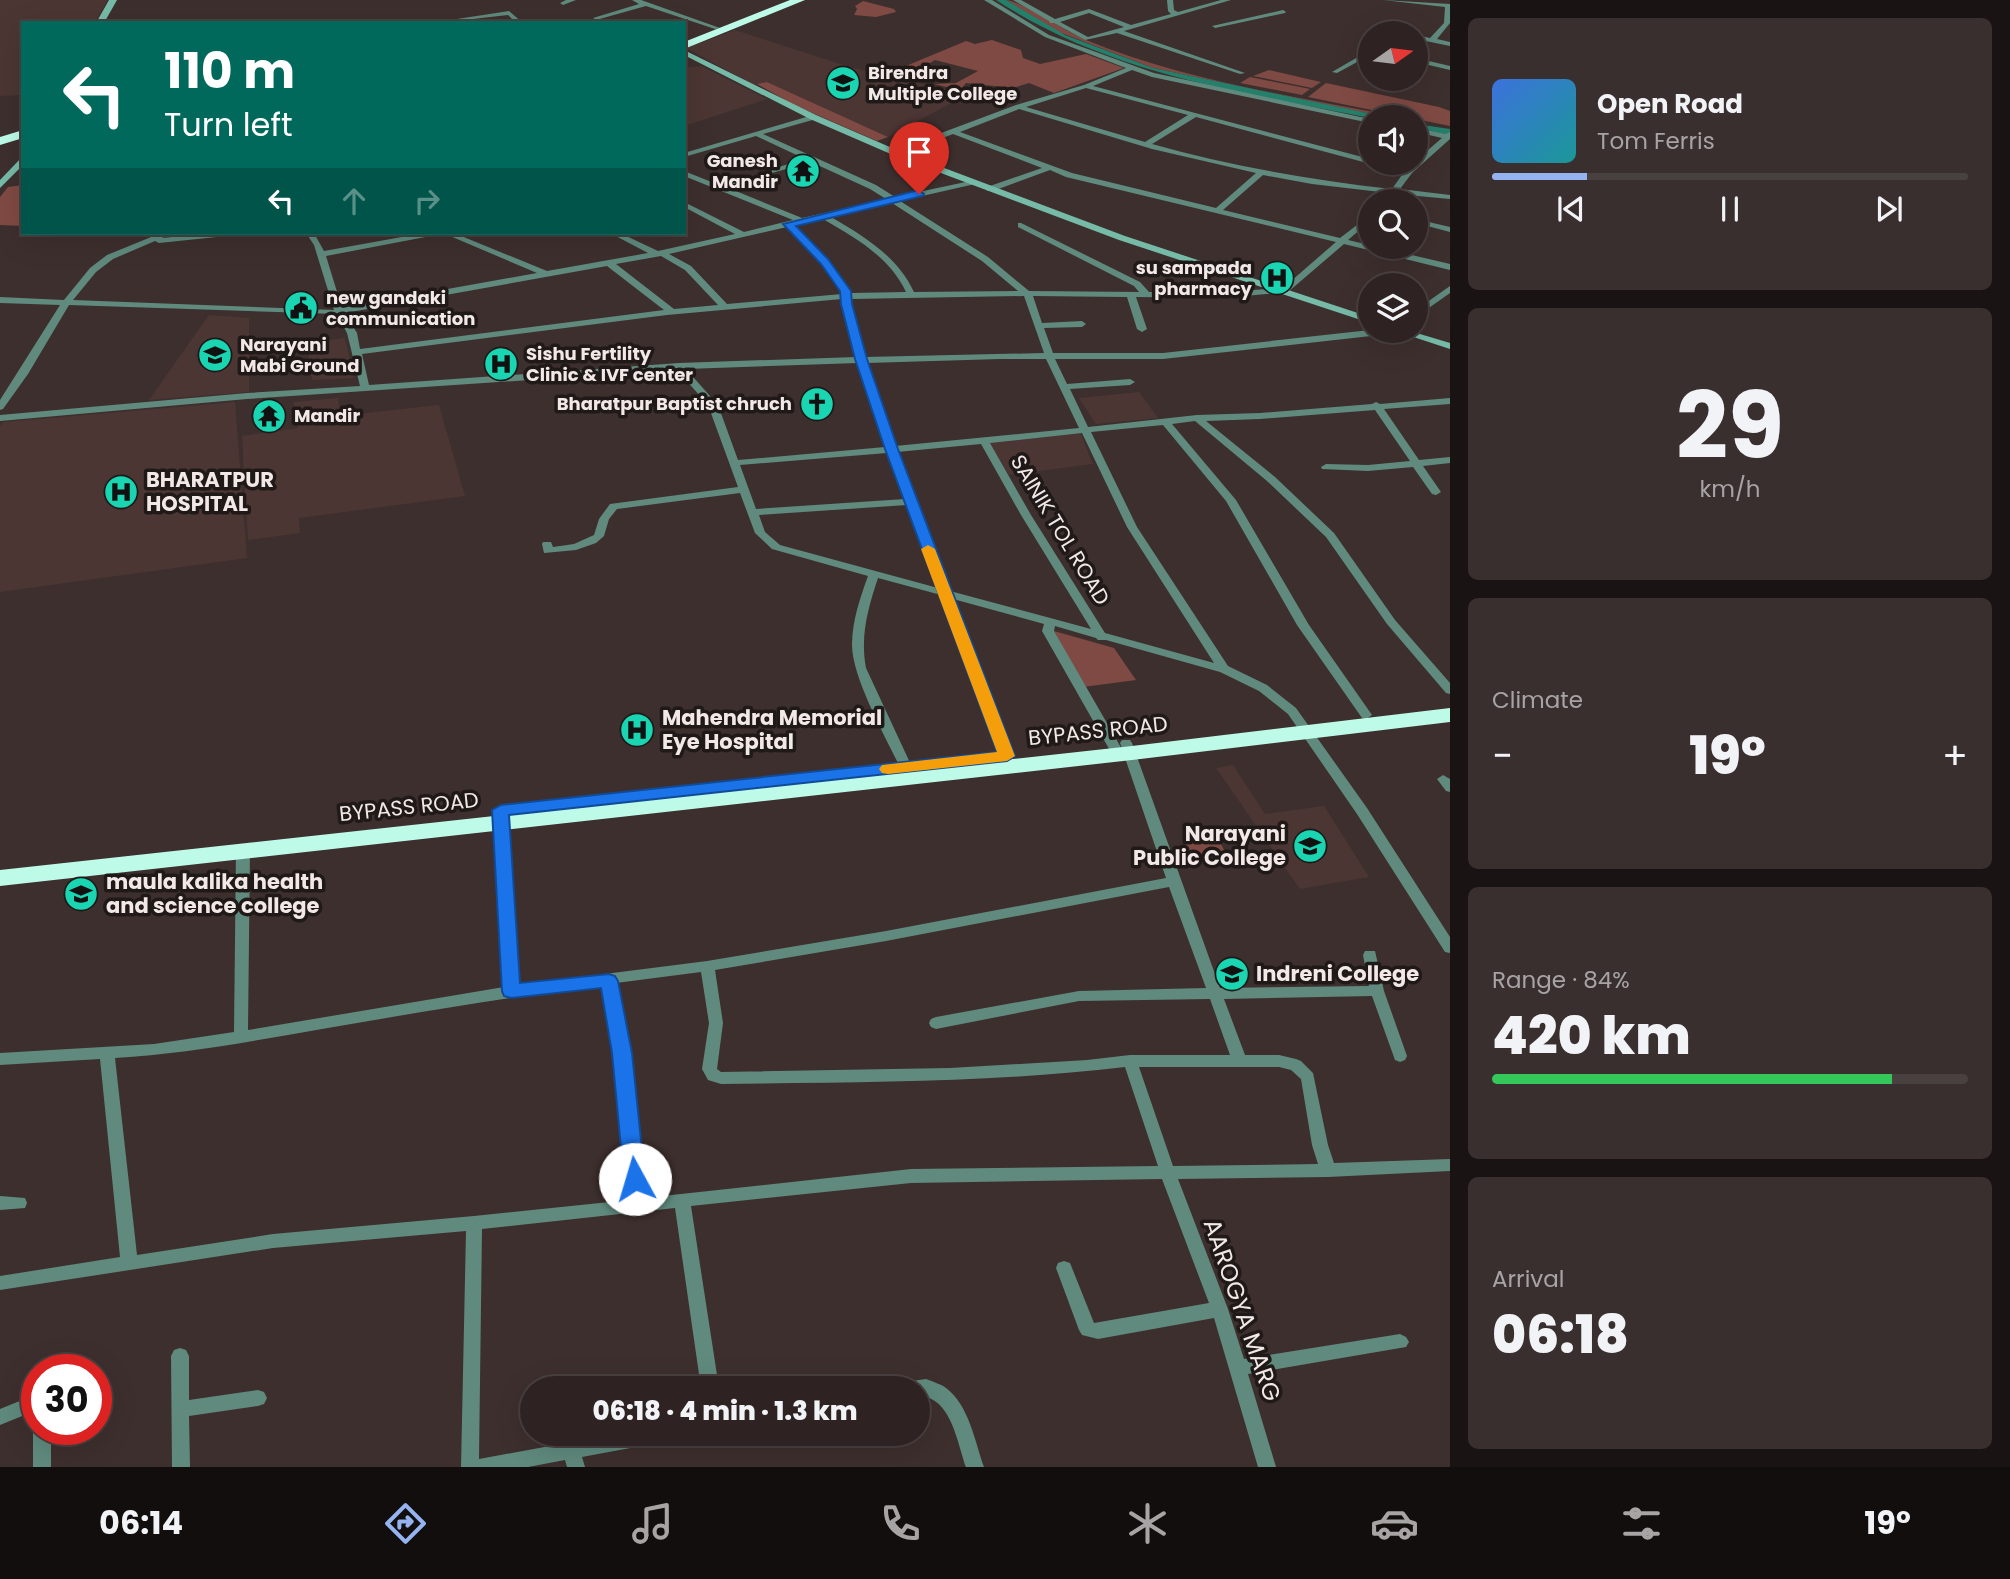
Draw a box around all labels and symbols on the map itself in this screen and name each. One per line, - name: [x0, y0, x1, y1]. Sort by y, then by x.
- north arrow: [1358, 21, 1428, 91]
- place label: Birendra Multiple College: [868, 60, 1017, 106]
- school or university icon: Birendra Multiple College: [824, 64, 862, 102]
- pin: [889, 122, 949, 194]
- place label: Ganesh Mandir: [707, 148, 778, 194]
- temple icon: Ganesh Mandir: [784, 152, 822, 190]
- place label: su sampada pharmacy: [1136, 255, 1253, 301]
- hospital icon: su sampada pharmacy: [1258, 259, 1296, 297]
- place label: new gandaki communication: [326, 285, 475, 331]
- public building icon: new gandaki communication: [282, 289, 320, 327]
- place label: Narayani Mabi Ground: [240, 332, 359, 378]
- school or university icon: Narayani Mabi Ground: [196, 336, 234, 374]
- place label: Sishu Fertility Clinic & IVF center: [526, 341, 693, 387]
- hospital icon: Sishu Fertility Clinic & IVF center: [482, 345, 520, 383]
- church icon: Bharatpur Baptist chruch: [798, 385, 836, 423]
- place label: Bharatpur Baptist chruch: [557, 391, 792, 416]
- temple icon: Mandir: [250, 397, 288, 435]
- place label: Mandir: [294, 403, 360, 428]
- street label: SAINIK TOL ROAD: [1004, 449, 1117, 610]
- place label: BHARATPUR HOSPITAL: [146, 465, 274, 518]
- hospital icon: BHARATPUR HOSPITAL: [102, 473, 140, 511]
- place label: Mahendra Memorial Eye Hospital: [662, 703, 882, 756]
- street label: BYPASS ROAD: [1027, 709, 1169, 752]
- hospital icon: Mahendra Memorial Eye Hospital: [618, 711, 656, 749]
- street label: BYPASS ROAD: [338, 785, 480, 828]
- place label: Narayani Public College: [1133, 819, 1286, 872]
- school or university icon: Narayani Public College: [1291, 827, 1329, 865]
- place label: maula kalika health and science college: [106, 867, 323, 920]
- school or university icon: maula kalika health and science college: [62, 875, 100, 913]
- school or university icon: Indreni College: [1213, 955, 1251, 993]
- place label: Indreni College: [1256, 959, 1419, 988]
- position arrow: [598, 1142, 672, 1216]
- street label: AAROGYA MARG: [1196, 1214, 1289, 1406]
- speed limit sign: 30: [21, 1354, 112, 1445]

